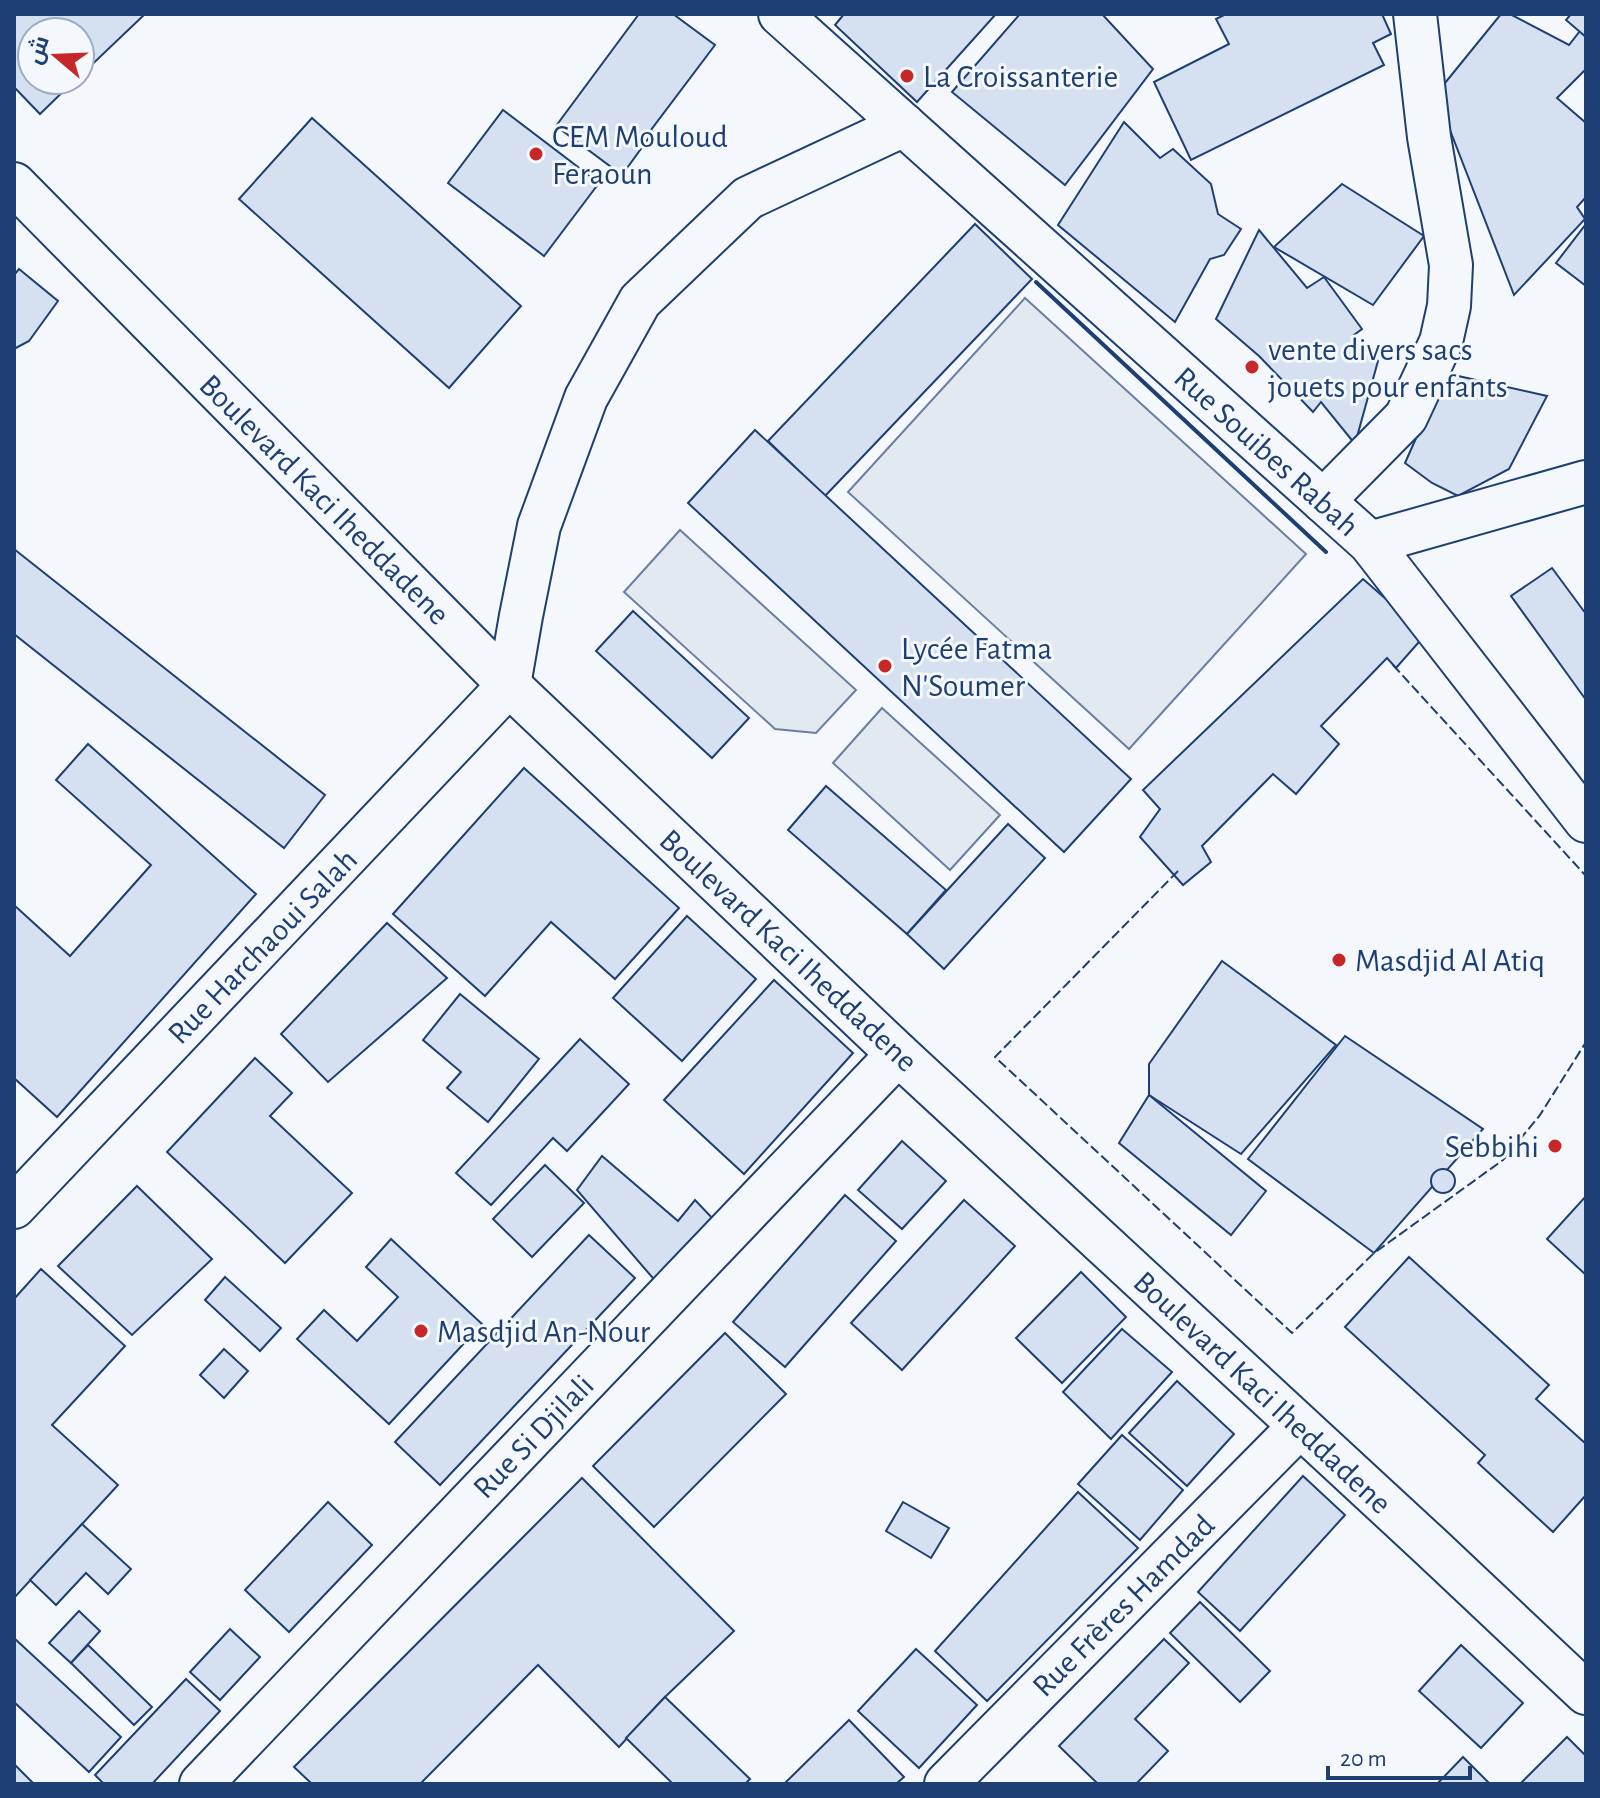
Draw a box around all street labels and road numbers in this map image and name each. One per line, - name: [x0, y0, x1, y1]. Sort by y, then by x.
- street label: Rue Souibes Rabah: [1168, 361, 1365, 543]
- street label: Boulevard Kaci Iheddadene: [193, 369, 455, 631]
- street label: Boulevard Kaci Iheddadene: [653, 823, 923, 1078]
- street label: Rue Harchaoui Salah: [162, 843, 363, 1050]
- street label: Boulevard Kaci Iheddadene: [1127, 1265, 1397, 1520]
- street label: Rue Si Djilali: [467, 1369, 600, 1505]
- street label: Rue Frères Hamdad: [1027, 1509, 1221, 1703]

